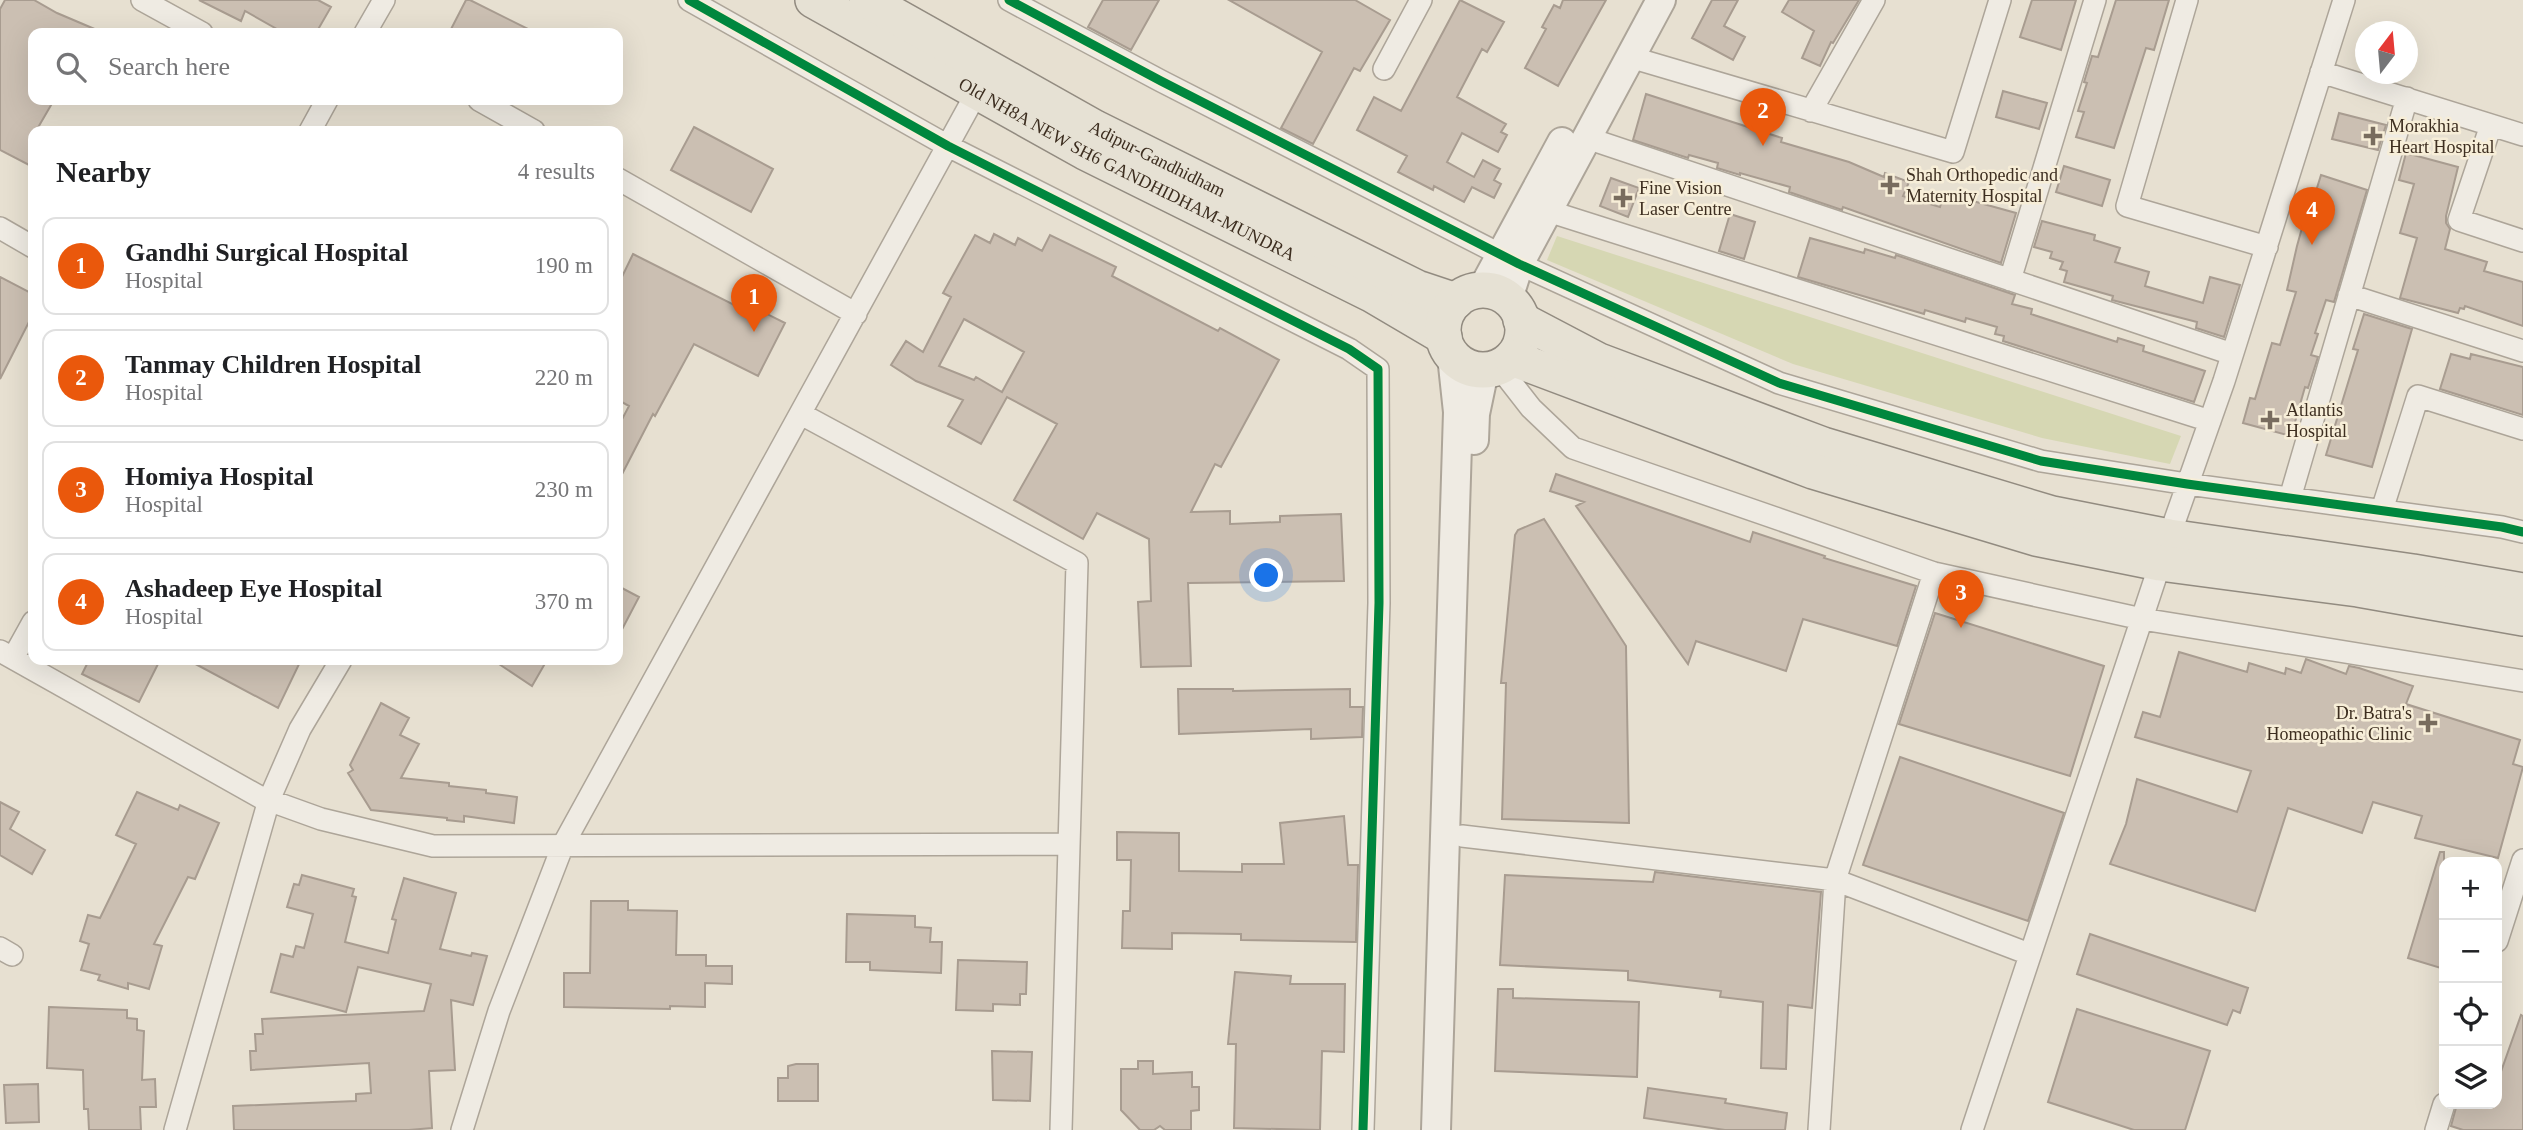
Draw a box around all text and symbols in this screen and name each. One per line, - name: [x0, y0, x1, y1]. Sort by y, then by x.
- north arrow: [2355, 21, 2418, 84]
- search box: [28, 28, 623, 105]
- icon: search: [52, 48, 90, 86]
- text: Search here: [108, 52, 230, 81]
- street label: Old NH8A NEW SH6 GANDHIDHAM-MUNDRA: [955, 74, 1299, 265]
- pin: 2: [1740, 88, 1786, 146]
- place label: Morakhia Heart Hospital: [2389, 116, 2494, 157]
- street label: Adipur-Gandhidham: [1086, 117, 1229, 201]
- marker: Morakhia Heart Hospital: [2363, 126, 2383, 146]
- text: Nearby: [56, 155, 151, 188]
- text: 4 results: [518, 159, 595, 184]
- place label: Shah Orthopedic and Maternity Hospital: [1906, 165, 2058, 206]
- marker: Shah Orthopedic and Maternity Hospital: [1880, 175, 1900, 195]
- place label: Fine Vision Laser Centre: [1639, 178, 1731, 219]
- pin: 4: [2289, 187, 2335, 245]
- marker: Fine Vision Laser Centre: [1613, 188, 1633, 208]
- text: Gandhi Surgical Hospital: [125, 238, 408, 267]
- text: 1: [75, 253, 87, 278]
- text: 190 m: [535, 253, 593, 278]
- text: Hospital: [125, 268, 203, 293]
- pin: 1: [731, 274, 777, 332]
- text: Tanmay Children Hospital: [125, 350, 421, 379]
- text: 2: [75, 365, 87, 390]
- text: 220 m: [535, 365, 593, 390]
- text: Hospital: [125, 380, 203, 405]
- place label: Atlantis Hospital: [2286, 400, 2347, 441]
- marker: Atlantis Hospital: [2260, 410, 2280, 430]
- text: Homiya Hospital: [125, 462, 314, 491]
- text: 3: [75, 477, 87, 502]
- text: 230 m: [535, 477, 593, 502]
- text: Hospital: [125, 492, 203, 517]
- your location: [1249, 558, 1283, 592]
- pin: 3: [1938, 570, 1984, 628]
- text: Ashadeep Eye Hospital: [125, 574, 382, 603]
- text: 4: [75, 589, 87, 614]
- text: 370 m: [535, 589, 593, 614]
- text: Hospital: [125, 604, 203, 629]
- place label: Dr. Batra's Homeopathic Clinic: [2267, 703, 2412, 744]
- marker: Dr. Batra's Homeopathic Clinic: [2418, 713, 2438, 733]
- map controls: [2439, 857, 2502, 1109]
- button: +: [2439, 857, 2502, 920]
- button: −: [2439, 920, 2502, 983]
- button: locate: [2439, 983, 2502, 1046]
- button: layers: [2439, 1046, 2502, 1109]

